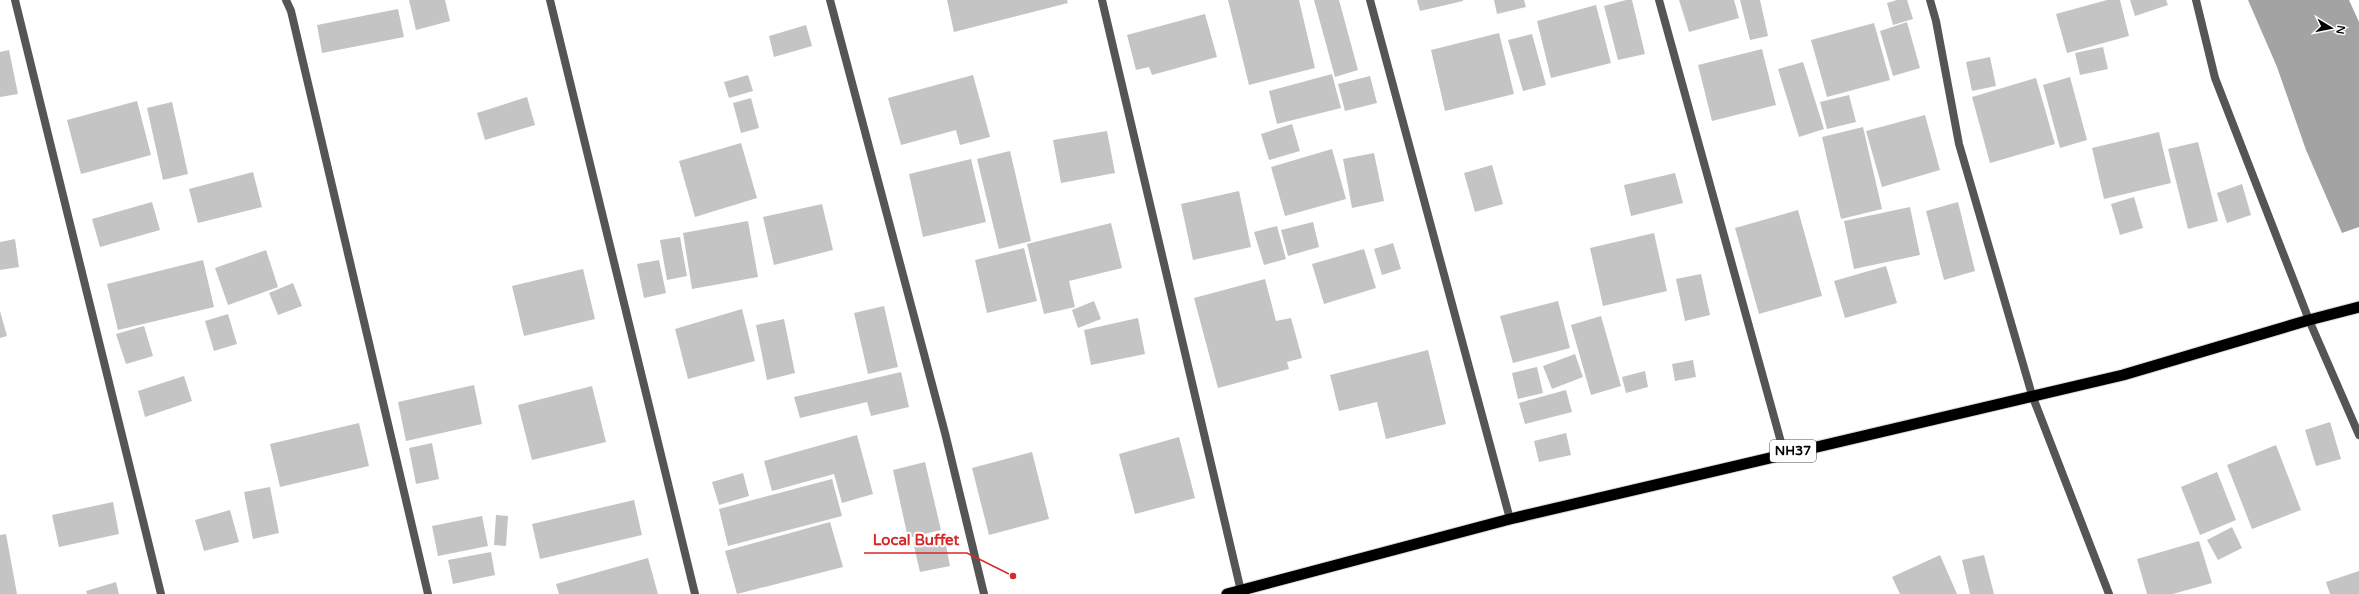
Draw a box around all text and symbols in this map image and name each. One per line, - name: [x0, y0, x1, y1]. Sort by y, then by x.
- north arrow: [2311, 8, 2351, 48]
- text: N: [2333, 24, 2348, 35]
- road number: NH37: [1770, 440, 1816, 462]
- callout: Local Buffet: [864, 526, 967, 553]
- text: Local Buffet: [873, 531, 960, 549]

